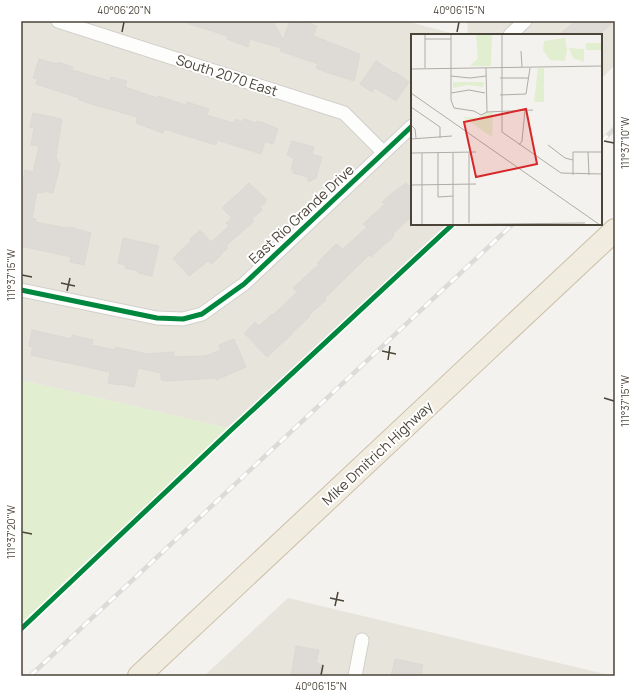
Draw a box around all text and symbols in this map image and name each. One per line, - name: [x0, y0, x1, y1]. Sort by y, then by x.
- text: 40°06'20"N: [97, 3, 151, 17]
- text: 40°06'15"N: [433, 3, 485, 17]
- inset map: [411, 34, 602, 225]
- street label: South 2070 East: [174, 50, 280, 100]
- text: 111°37'10"W: [618, 116, 632, 169]
- street label: East Rio Grande Drive: [244, 160, 358, 268]
- text: 111°37'15"W: [4, 248, 18, 301]
- text: 111°37'15"W: [618, 374, 632, 427]
- street label: Mike Dmitrich Highway: [318, 396, 437, 509]
- text: 111°37'20"W: [4, 504, 18, 559]
- text: 40°06'15"N: [295, 679, 347, 693]

